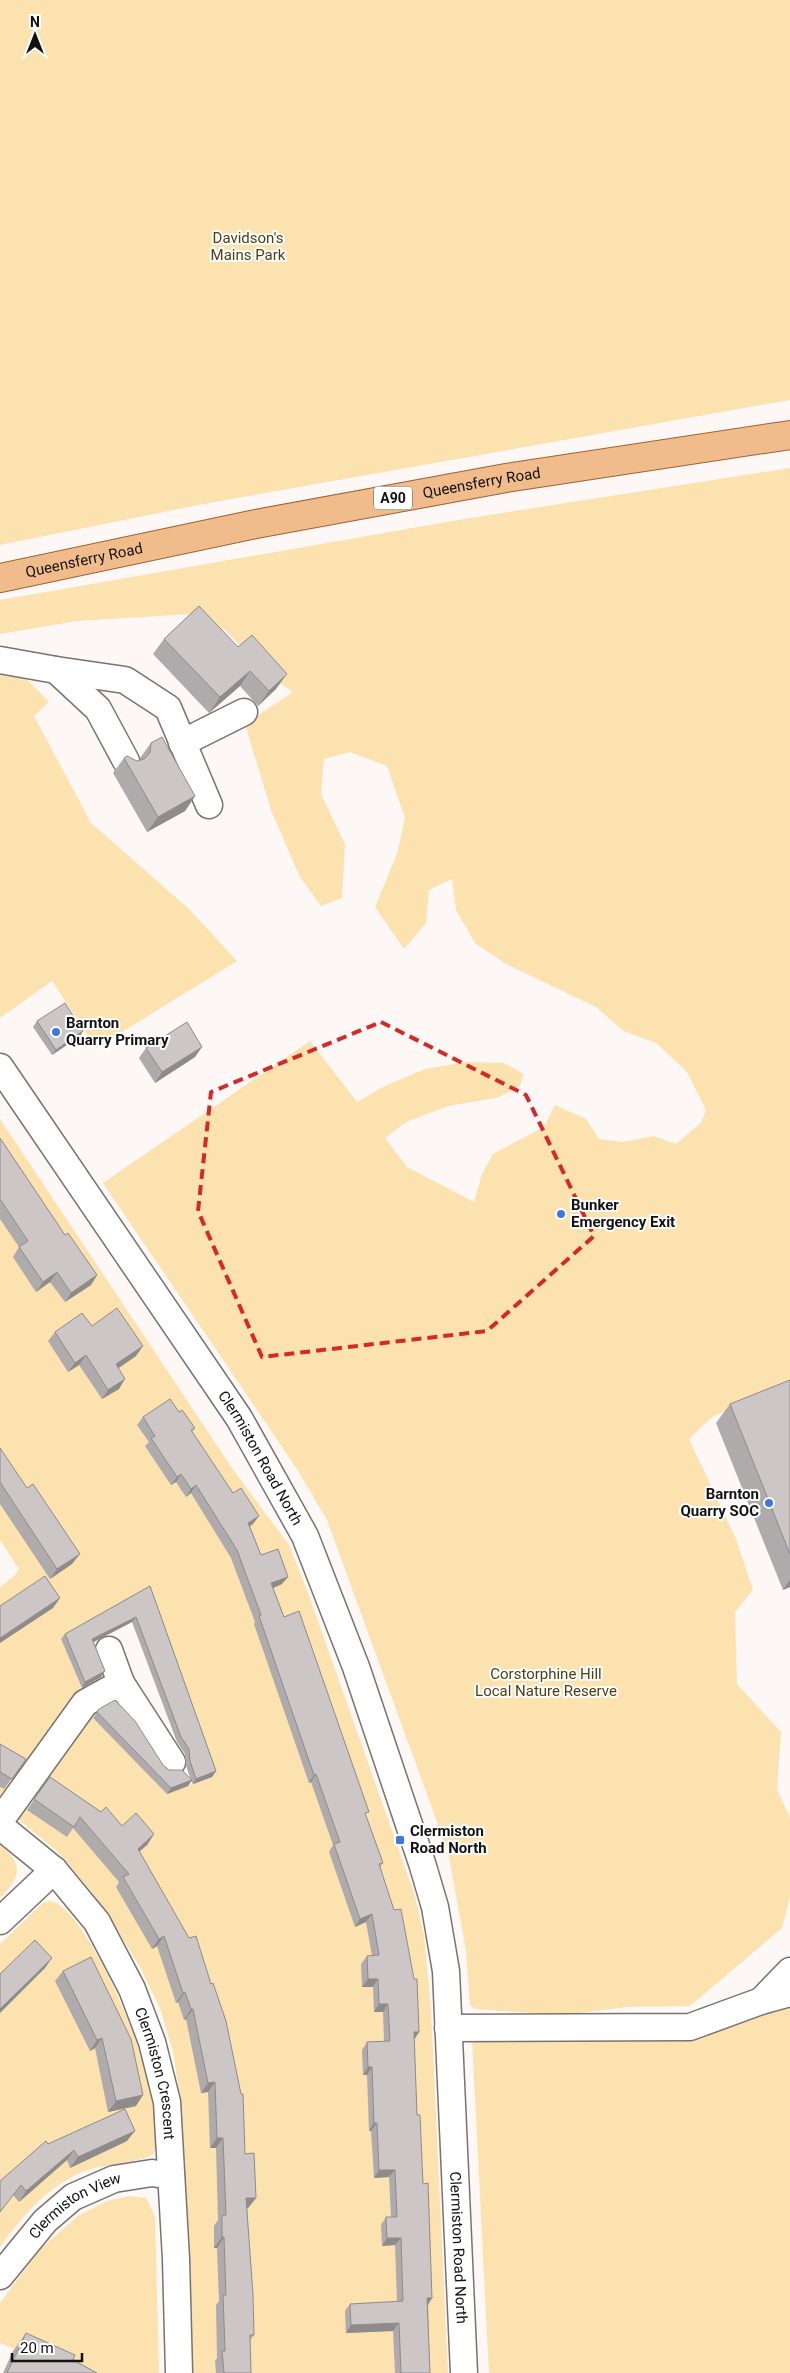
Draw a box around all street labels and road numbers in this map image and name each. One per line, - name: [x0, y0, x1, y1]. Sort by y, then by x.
- street label: Queensferry Road: [421, 464, 542, 502]
- road number: A90: [374, 486, 412, 509]
- street label: Queensferry Road: [24, 539, 144, 581]
- street label: Clermiston Road North: [214, 1387, 306, 1529]
- street label: Clermiston Crescent: [131, 2005, 178, 2140]
- street label: Clermiston View: [25, 2169, 122, 2243]
- street label: Clermiston Road North: [446, 2171, 471, 2324]

